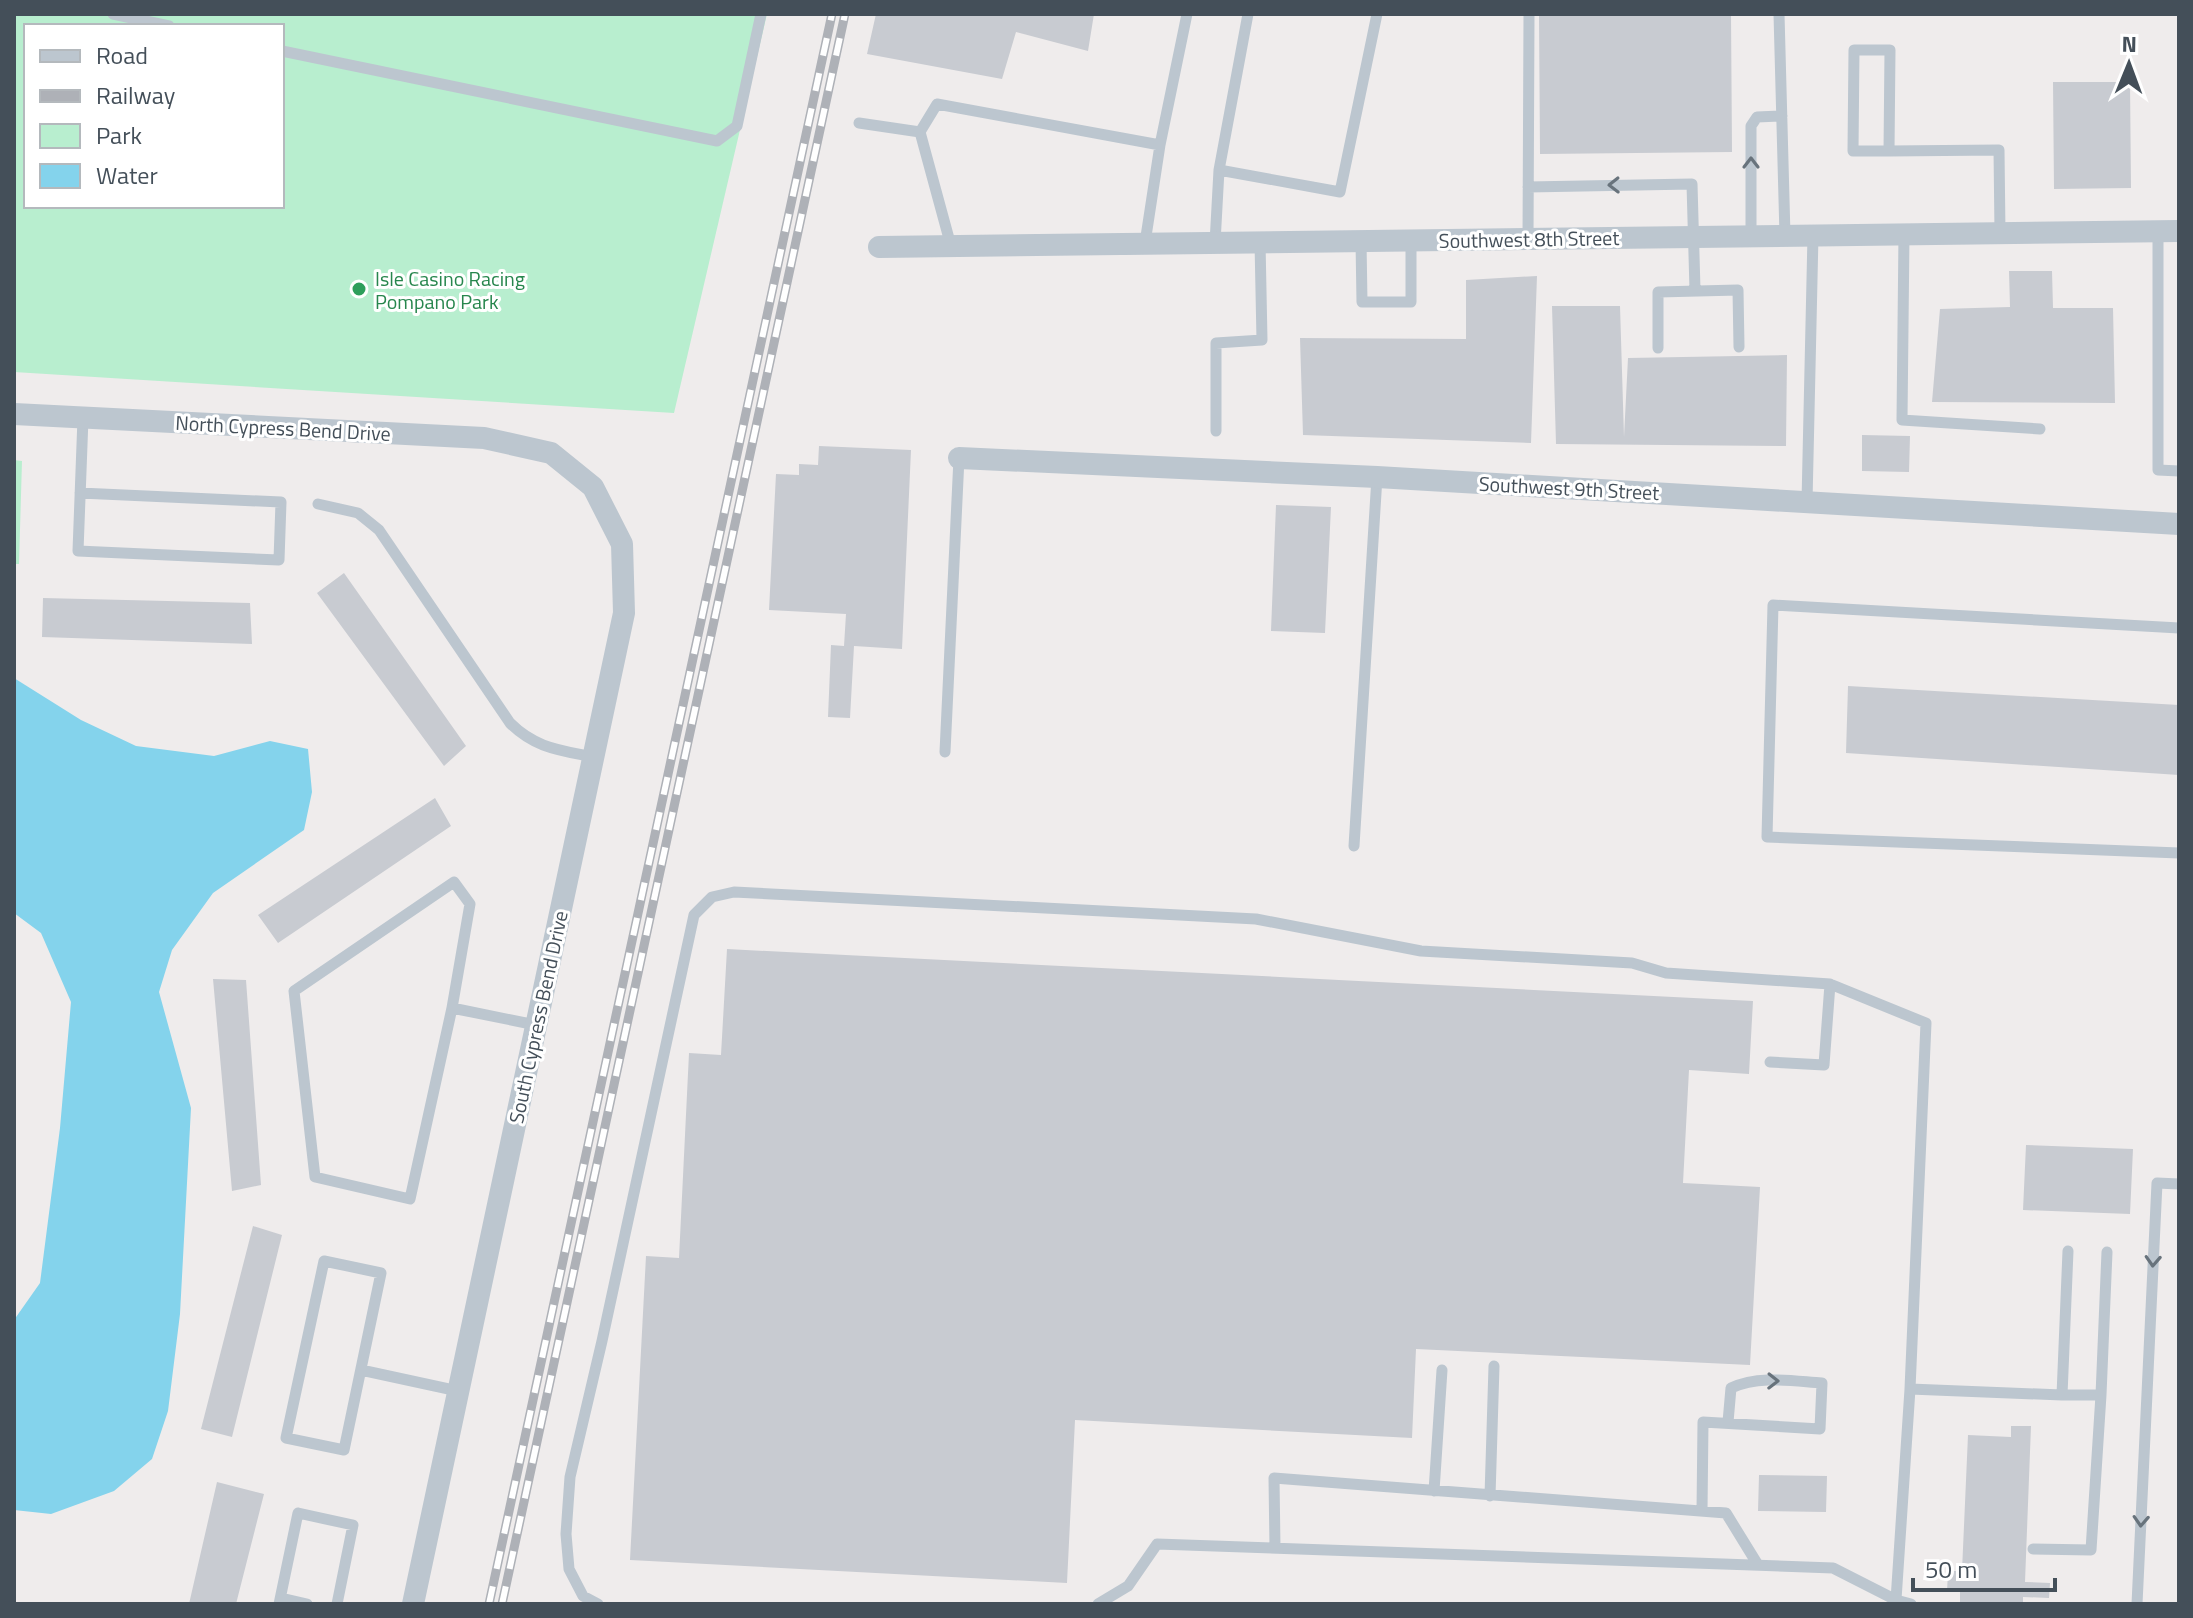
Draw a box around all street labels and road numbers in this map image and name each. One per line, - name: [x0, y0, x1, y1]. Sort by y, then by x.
- street label: Southwest 8th Street: [1438, 222, 1620, 256]
- street label: North Cypress Bend Drive: [175, 407, 391, 449]
- street label: Southwest 9th Street: [1478, 468, 1660, 508]
- street label: South Cypress Bend Drive: [500, 908, 576, 1126]

